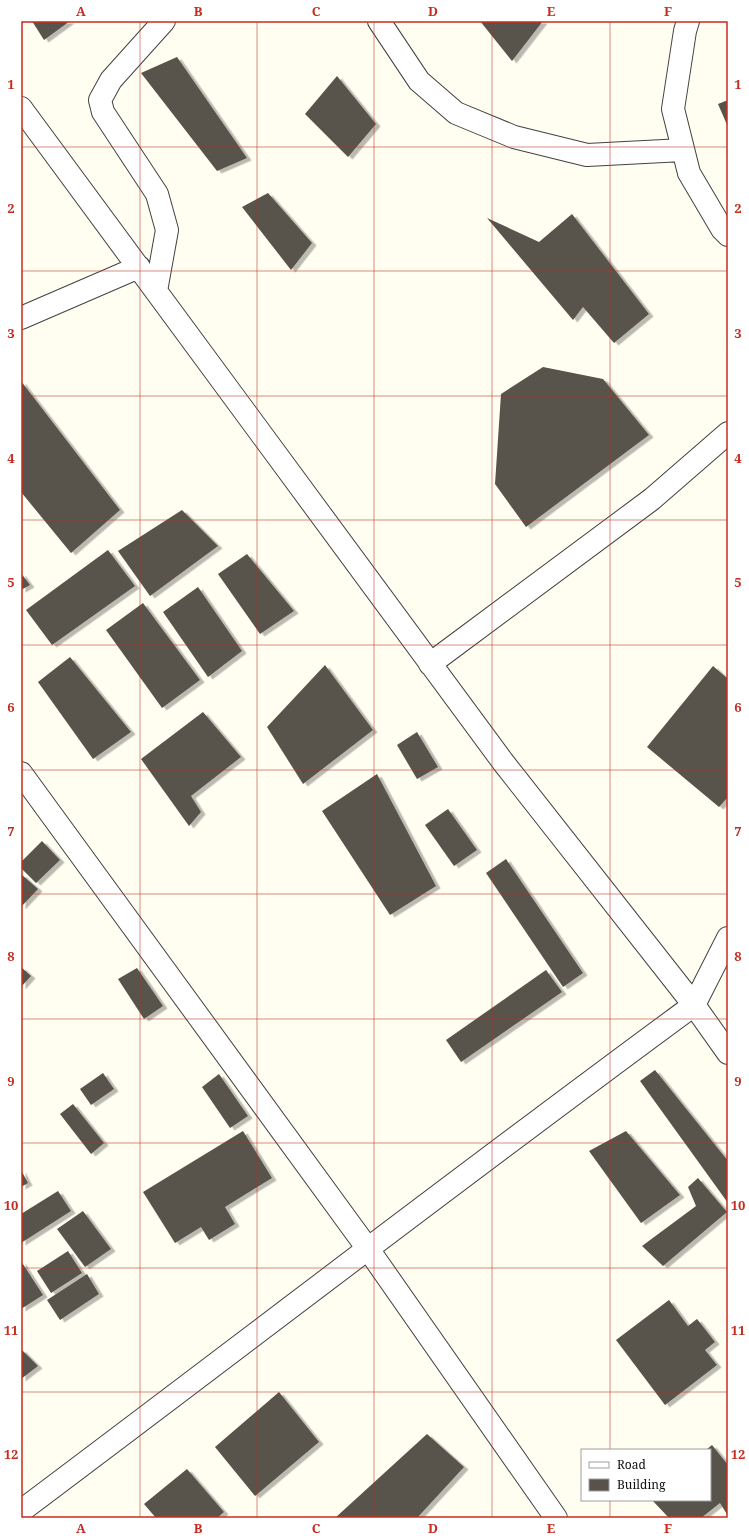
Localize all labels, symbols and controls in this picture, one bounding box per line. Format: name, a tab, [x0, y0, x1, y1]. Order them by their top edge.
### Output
text: A	[76, 2, 86, 20]
text: B	[194, 2, 203, 20]
text: C	[312, 2, 321, 20]
text: D	[428, 2, 438, 20]
text: E	[547, 2, 556, 20]
text: F	[664, 2, 672, 20]
text: 1	[7, 75, 15, 93]
text: 1	[734, 75, 742, 93]
text: 2	[7, 199, 15, 217]
text: 2	[734, 199, 742, 217]
text: 3	[7, 324, 15, 342]
text: 3	[734, 324, 742, 342]
text: 4	[7, 449, 15, 467]
text: 4	[734, 449, 742, 467]
text: 5	[7, 573, 15, 591]
text: 5	[734, 573, 742, 591]
text: 6	[7, 698, 15, 716]
text: 6	[734, 698, 742, 716]
text: 7	[7, 822, 15, 840]
text: 7	[734, 822, 742, 840]
text: 8	[7, 947, 15, 965]
text: 8	[734, 947, 742, 965]
text: 9	[7, 1072, 15, 1090]
text: 9	[734, 1072, 742, 1090]
text: 10	[4, 1196, 18, 1214]
text: 10	[731, 1196, 745, 1214]
text: 11	[4, 1321, 18, 1339]
text: 11	[731, 1321, 745, 1339]
text: 12	[4, 1445, 18, 1463]
text: 12	[731, 1445, 745, 1463]
legend	[581, 1449, 711, 1501]
text: Road	[617, 1456, 647, 1473]
text: Building	[617, 1476, 666, 1493]
text: A	[76, 1519, 86, 1537]
text: B	[194, 1519, 203, 1537]
text: C	[312, 1519, 321, 1537]
text: D	[428, 1519, 438, 1537]
text: E	[547, 1519, 556, 1537]
text: F	[664, 1519, 672, 1537]

